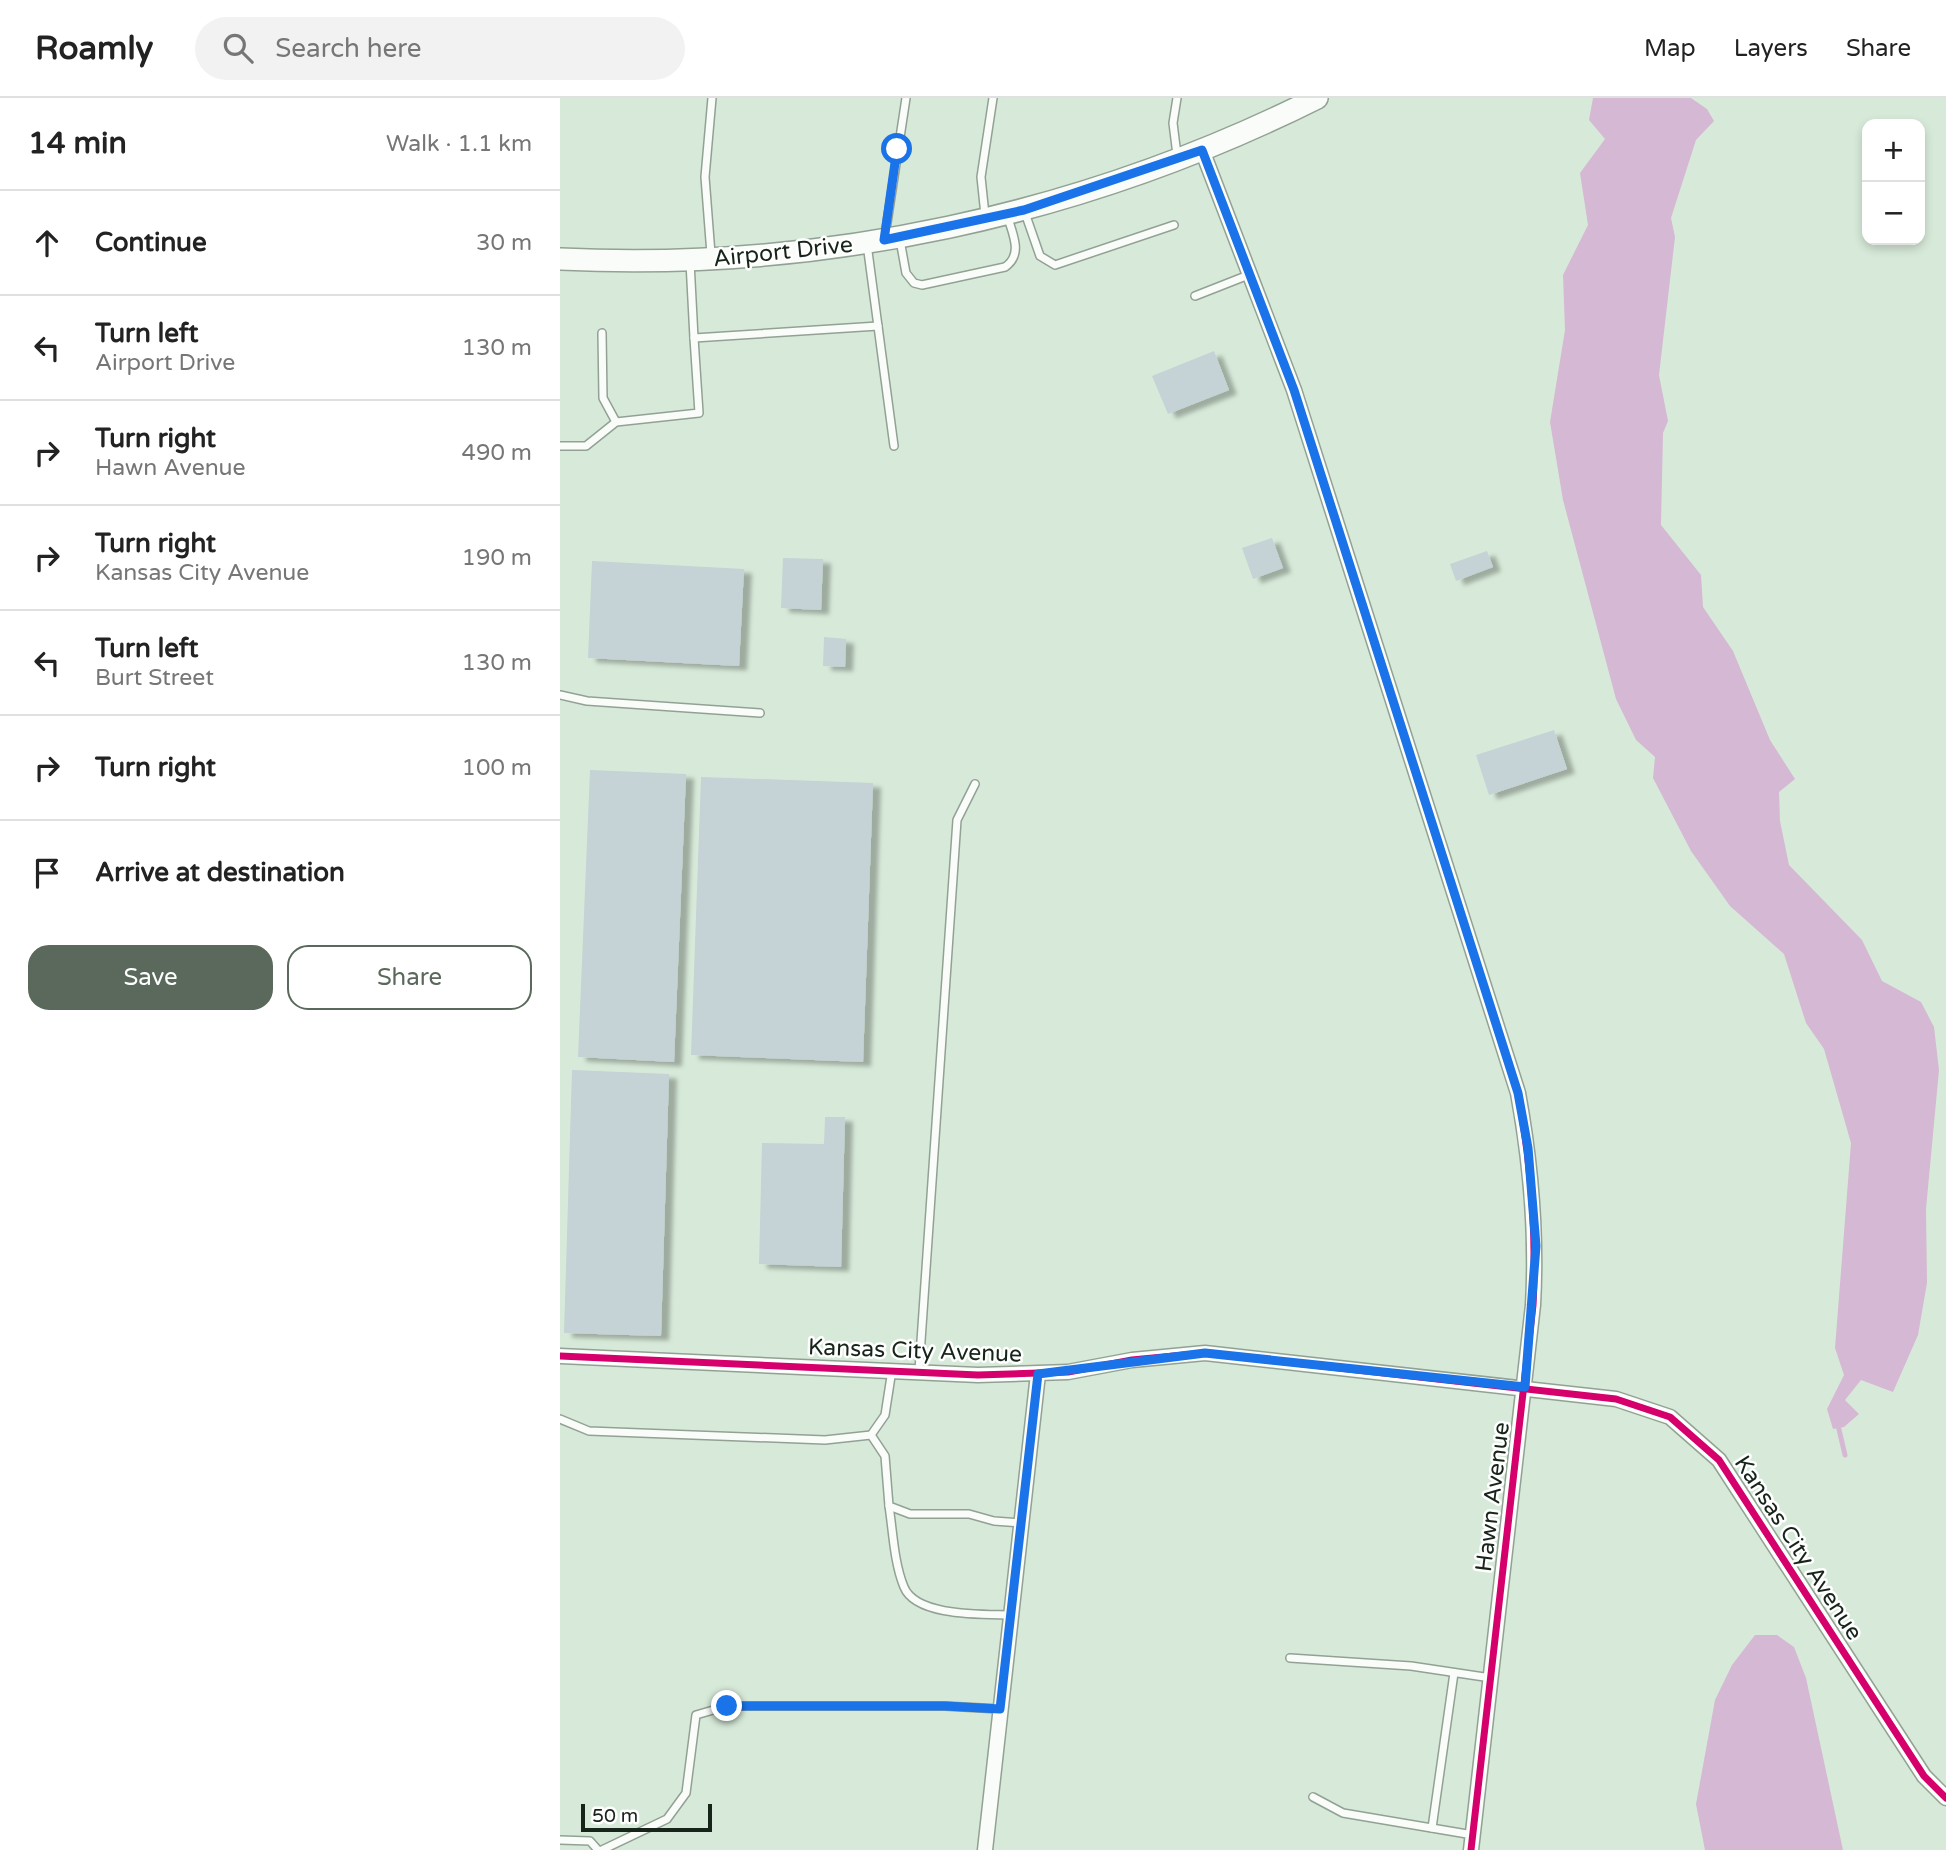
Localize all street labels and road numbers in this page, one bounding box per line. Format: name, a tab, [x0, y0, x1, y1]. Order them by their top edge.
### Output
street label: Airport Drive	[712, 231, 854, 273]
street label: Kansas City Avenue	[807, 1333, 1023, 1369]
street label: Hawn Avenue	[1470, 1421, 1516, 1573]
street label: Kansas City Avenue	[1728, 1450, 1868, 1646]

